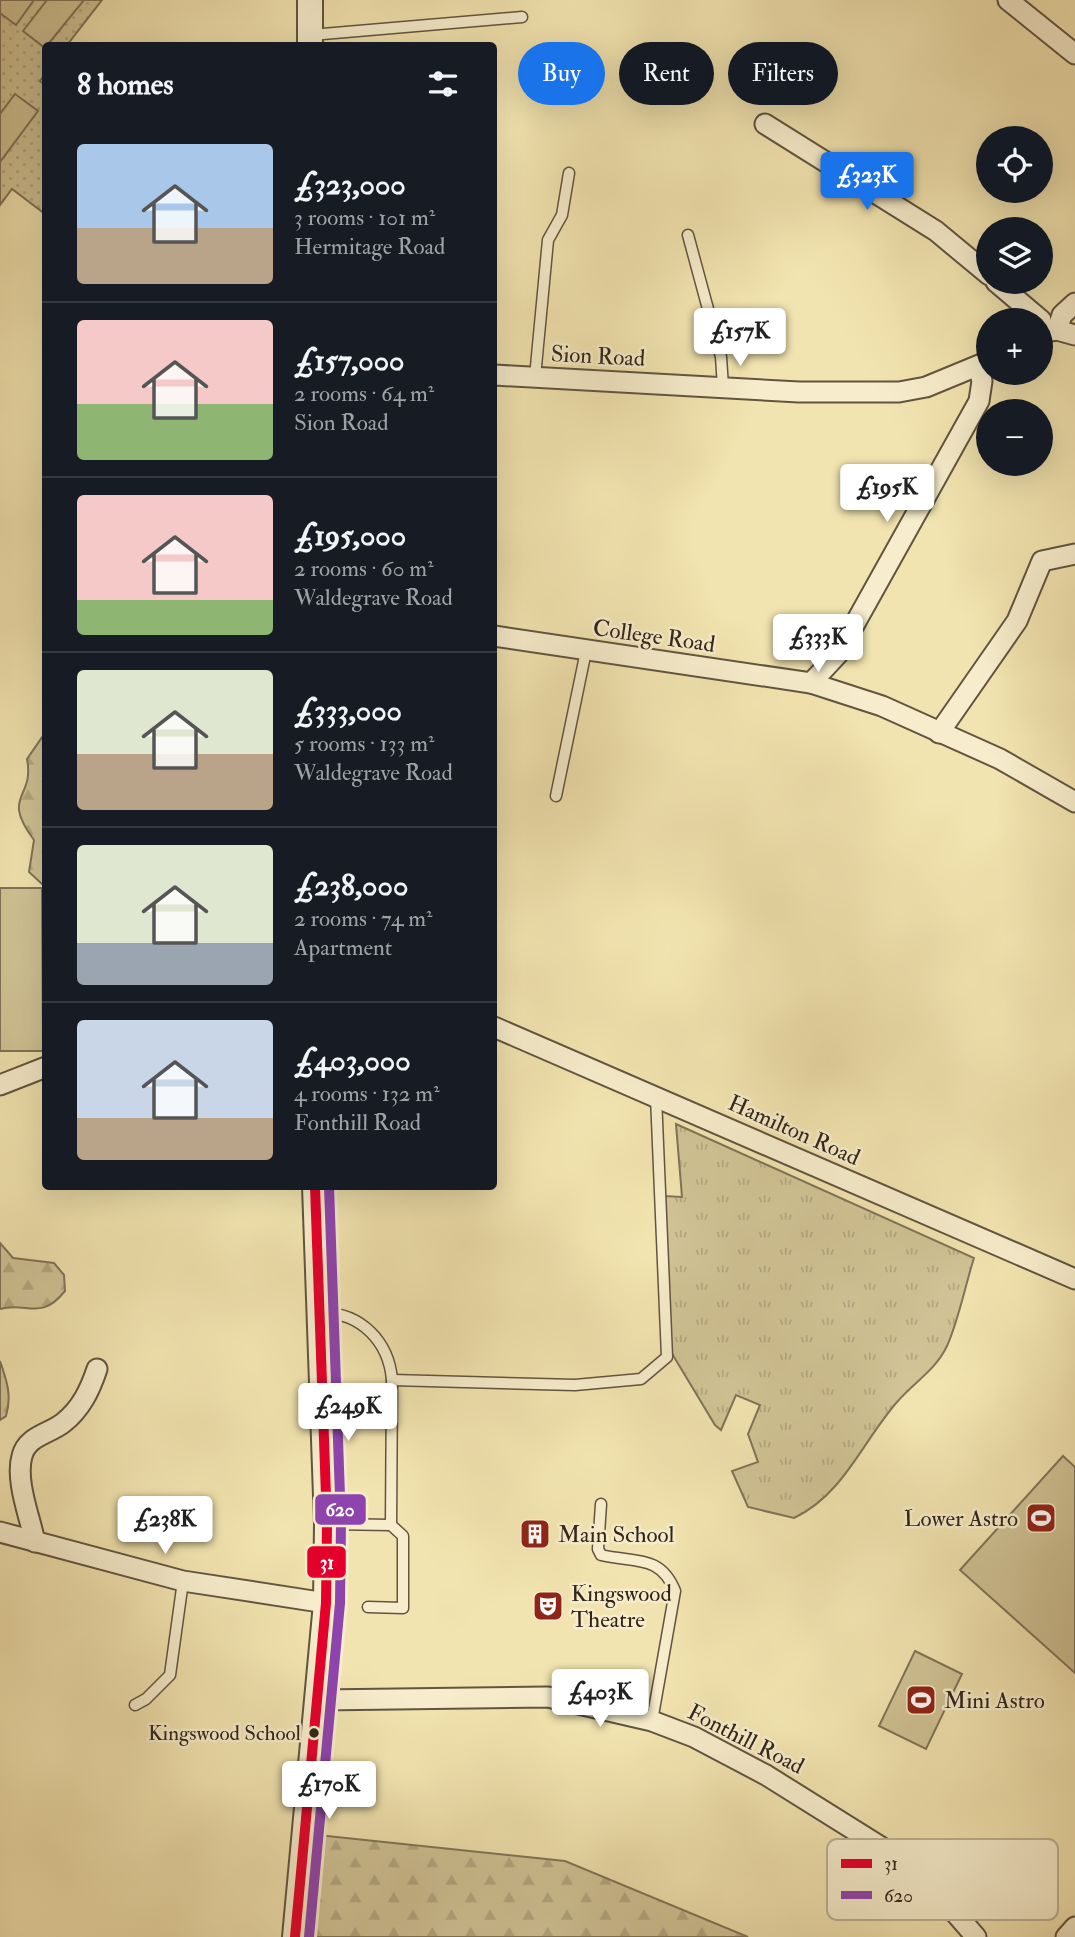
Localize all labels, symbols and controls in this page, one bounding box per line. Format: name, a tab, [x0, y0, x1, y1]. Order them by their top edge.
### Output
chip: Buy	[518, 42, 605, 105]
chip: Rent	[619, 42, 714, 105]
chip: Filters	[728, 42, 838, 105]
icon: filters	[424, 65, 462, 103]
text: 8 homes	[77, 66, 174, 103]
map controls	[976, 126, 1053, 476]
button: locate	[976, 126, 1053, 203]
pin: £323K	[818, 152, 916, 212]
text: £323K	[837, 160, 897, 189]
text: £323,000	[294, 166, 406, 203]
icon: home	[133, 172, 217, 256]
text: 3 rooms · 101 m²	[294, 203, 435, 232]
button: layers	[976, 217, 1053, 294]
text: Hermitage Road	[294, 232, 445, 261]
pin: £157K	[691, 308, 789, 368]
button: +	[976, 308, 1053, 385]
text: £157K	[710, 316, 770, 345]
street label: Sion Road	[550, 339, 646, 373]
text: £157,000	[294, 342, 404, 379]
icon: home	[133, 348, 217, 432]
text: 2 rooms · 64 m²	[294, 379, 434, 408]
button: −	[976, 399, 1053, 476]
text: Sion Road	[294, 408, 389, 437]
pin: £195K	[838, 464, 936, 524]
text: £195K	[856, 472, 918, 501]
text: £195,000	[294, 517, 406, 554]
icon: home	[133, 523, 217, 607]
text: 2 rooms · 60 m²	[294, 554, 434, 583]
text: Waldegrave Road	[294, 583, 453, 612]
street label: College Road	[591, 613, 717, 659]
pin: £333K	[769, 614, 867, 674]
text: £333K	[789, 622, 847, 651]
text: £333,000	[294, 692, 402, 729]
icon: home	[133, 698, 217, 782]
text: 5 rooms · 133 m²	[294, 729, 435, 758]
text: Waldegrave Road	[294, 758, 453, 787]
text: £238,000	[294, 867, 408, 904]
icon: home	[133, 873, 217, 957]
text: 2 rooms · 74 m²	[294, 904, 433, 933]
text: Apartment	[294, 933, 392, 962]
text: £403,000	[294, 1042, 411, 1079]
icon: home	[133, 1048, 217, 1132]
text: 4 rooms · 132 m²	[294, 1079, 440, 1108]
street label: Hamilton Road	[724, 1088, 864, 1172]
text: Fonthill Road	[294, 1108, 421, 1137]
pin: £249K	[299, 1384, 397, 1443]
text: £249K	[314, 1391, 382, 1420]
line badge: 620	[314, 1493, 367, 1526]
pin: £238K	[116, 1496, 214, 1556]
text: 620	[326, 1498, 355, 1522]
sports icon: Lower Astro	[1024, 1501, 1058, 1535]
text: £238K	[134, 1504, 196, 1533]
place label: Lower Astro	[904, 1504, 1018, 1533]
building icon: Main School	[518, 1517, 552, 1551]
place label: Main School	[558, 1520, 675, 1549]
line badge: 31	[306, 1545, 347, 1579]
text: 31	[320, 1551, 334, 1575]
place label: Kingswood Theatre	[571, 1579, 672, 1634]
theatre icon: Kingswood Theatre	[531, 1589, 565, 1623]
pin: £403K	[551, 1670, 649, 1729]
text: £403K	[568, 1677, 632, 1706]
sports icon: Mini Astro	[904, 1683, 938, 1717]
place label: Mini Astro	[944, 1686, 1045, 1715]
street label: Fonthill Road	[683, 1697, 809, 1781]
place label: Kingswood School	[148, 1720, 302, 1747]
marker: Kingswood School	[307, 1726, 321, 1740]
pin: £170K	[280, 1762, 378, 1821]
text: £170K	[298, 1769, 360, 1798]
legend	[827, 1839, 1058, 1920]
text: 31	[884, 1852, 898, 1876]
text: 620	[884, 1884, 913, 1908]

